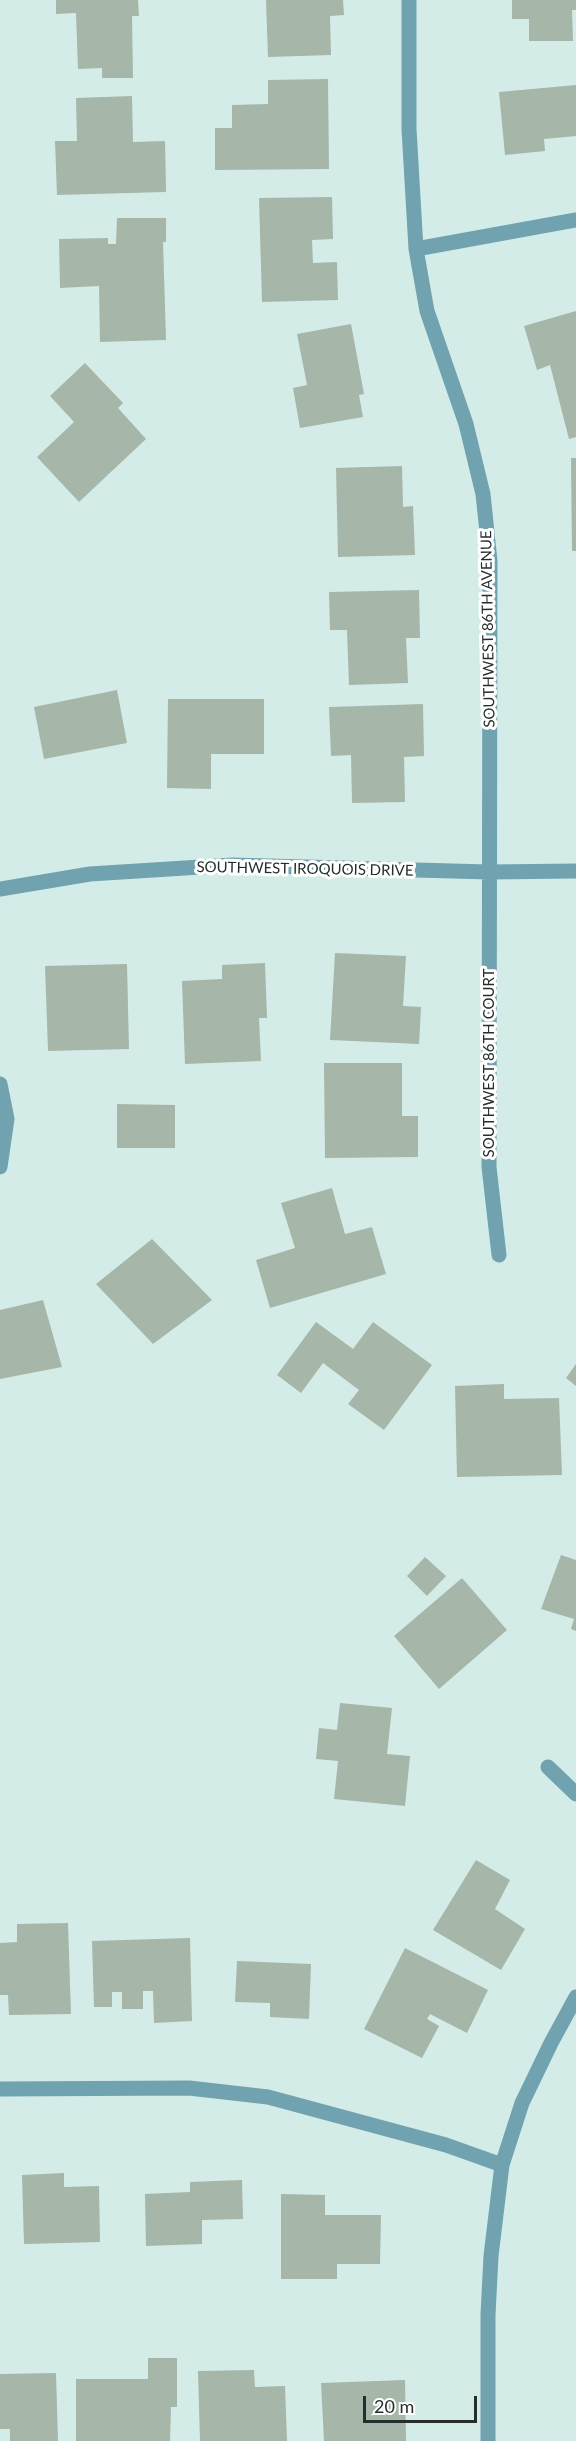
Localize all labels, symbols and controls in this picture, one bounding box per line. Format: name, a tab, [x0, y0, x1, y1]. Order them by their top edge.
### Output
street label: SOUTHWEST 86TH AVENUE	[477, 530, 499, 728]
street label: SOUTHWEST IROQUOIS DRIVE	[196, 858, 414, 880]
street label: SOUTHWEST 86TH COURT	[480, 969, 498, 1157]
scale bar	[366, 2384, 480, 2422]
text: 20 m	[374, 2395, 414, 2417]

